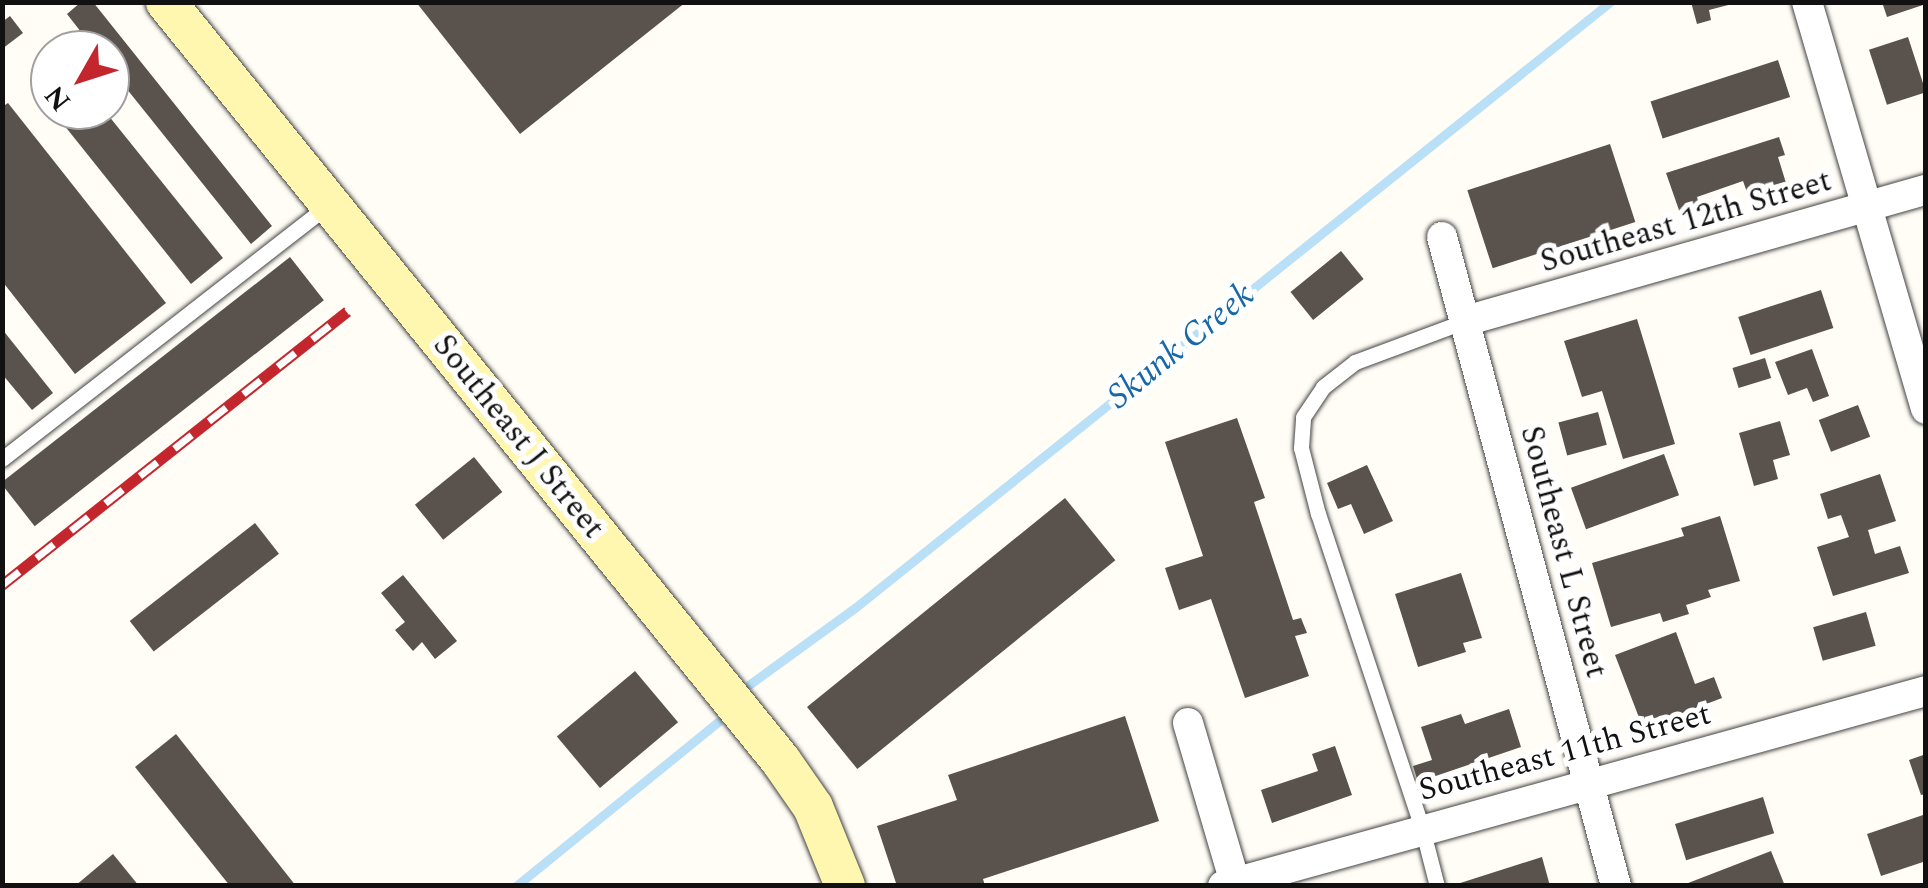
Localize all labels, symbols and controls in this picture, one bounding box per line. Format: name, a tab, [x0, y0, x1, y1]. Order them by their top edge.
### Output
north arrow	[30, 30, 130, 130]
text: N	[34, 76, 82, 120]
street label: Southeast 12th Street	[1536, 162, 1836, 282]
water label: Skunk Creek	[1099, 274, 1263, 418]
street label: Southeast J Street	[424, 327, 612, 547]
street label: Southeast L Street	[1511, 422, 1615, 682]
street label: Southeast 11th Street	[1415, 696, 1715, 810]

